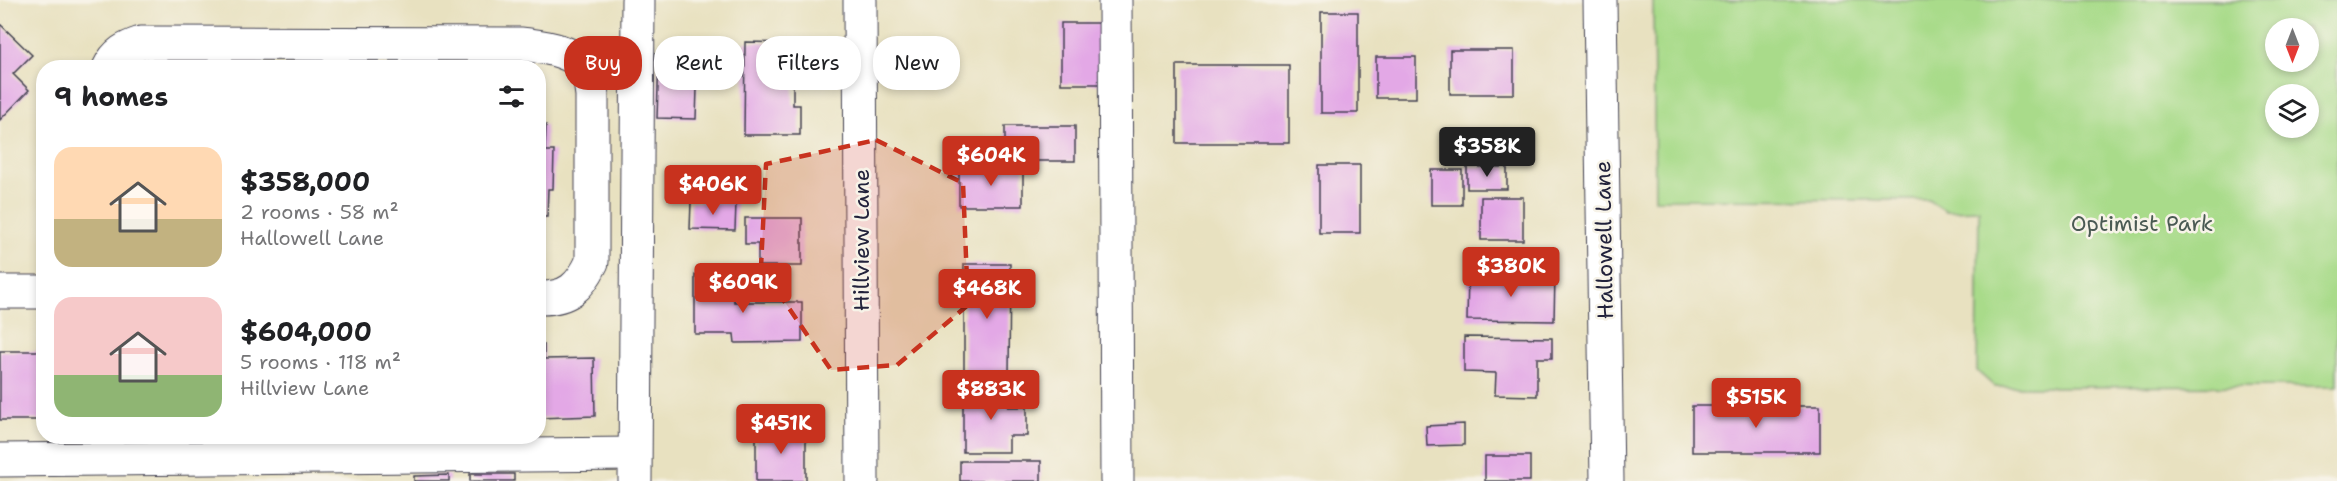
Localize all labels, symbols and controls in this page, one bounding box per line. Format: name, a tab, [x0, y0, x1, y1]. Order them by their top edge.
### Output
north arrow	[2265, 18, 2319, 72]
map controls	[2265, 18, 2319, 138]
chip: Buy	[564, 36, 642, 90]
chip: Rent	[654, 36, 744, 90]
chip: Filters	[756, 36, 861, 90]
chip: New	[873, 36, 960, 90]
text: 9 homes	[54, 79, 168, 114]
icon: filters	[495, 80, 528, 113]
button: layers	[2265, 84, 2319, 138]
pin: $358K	[1445, 127, 1529, 178]
text: $358K	[1453, 133, 1521, 159]
pin: $604K	[949, 136, 1033, 187]
text: $604K	[956, 142, 1026, 168]
street label: Hallowell Lane	[1588, 160, 1620, 320]
text: $358,000	[240, 164, 370, 199]
pin: $406K	[671, 165, 755, 216]
street label: Hillview Lane	[847, 169, 876, 311]
icon: home	[102, 171, 174, 243]
text: $406K	[678, 171, 748, 197]
text: 2 rooms · 58 m²	[240, 199, 399, 225]
park label: Optimist Park	[2071, 209, 2213, 238]
text: Hallowell Lane	[240, 225, 384, 251]
pin: $380K	[1469, 247, 1553, 298]
text: $380K	[1476, 253, 1546, 279]
pin: $609K	[701, 263, 785, 314]
text: $609K	[708, 269, 778, 295]
pin: $468K	[945, 269, 1029, 320]
text: $468K	[953, 275, 1021, 301]
text: $604,000	[240, 314, 372, 349]
icon: home	[102, 321, 174, 393]
text: 5 rooms · 118 m²	[240, 349, 401, 375]
pin: $883K	[949, 370, 1033, 421]
text: Hillview Lane	[240, 375, 369, 401]
text: $883K	[956, 376, 1026, 402]
pin: $515K	[1714, 378, 1798, 429]
text: $515K	[1726, 384, 1786, 410]
pin: $451K	[739, 404, 823, 455]
text: $451K	[750, 410, 812, 436]

